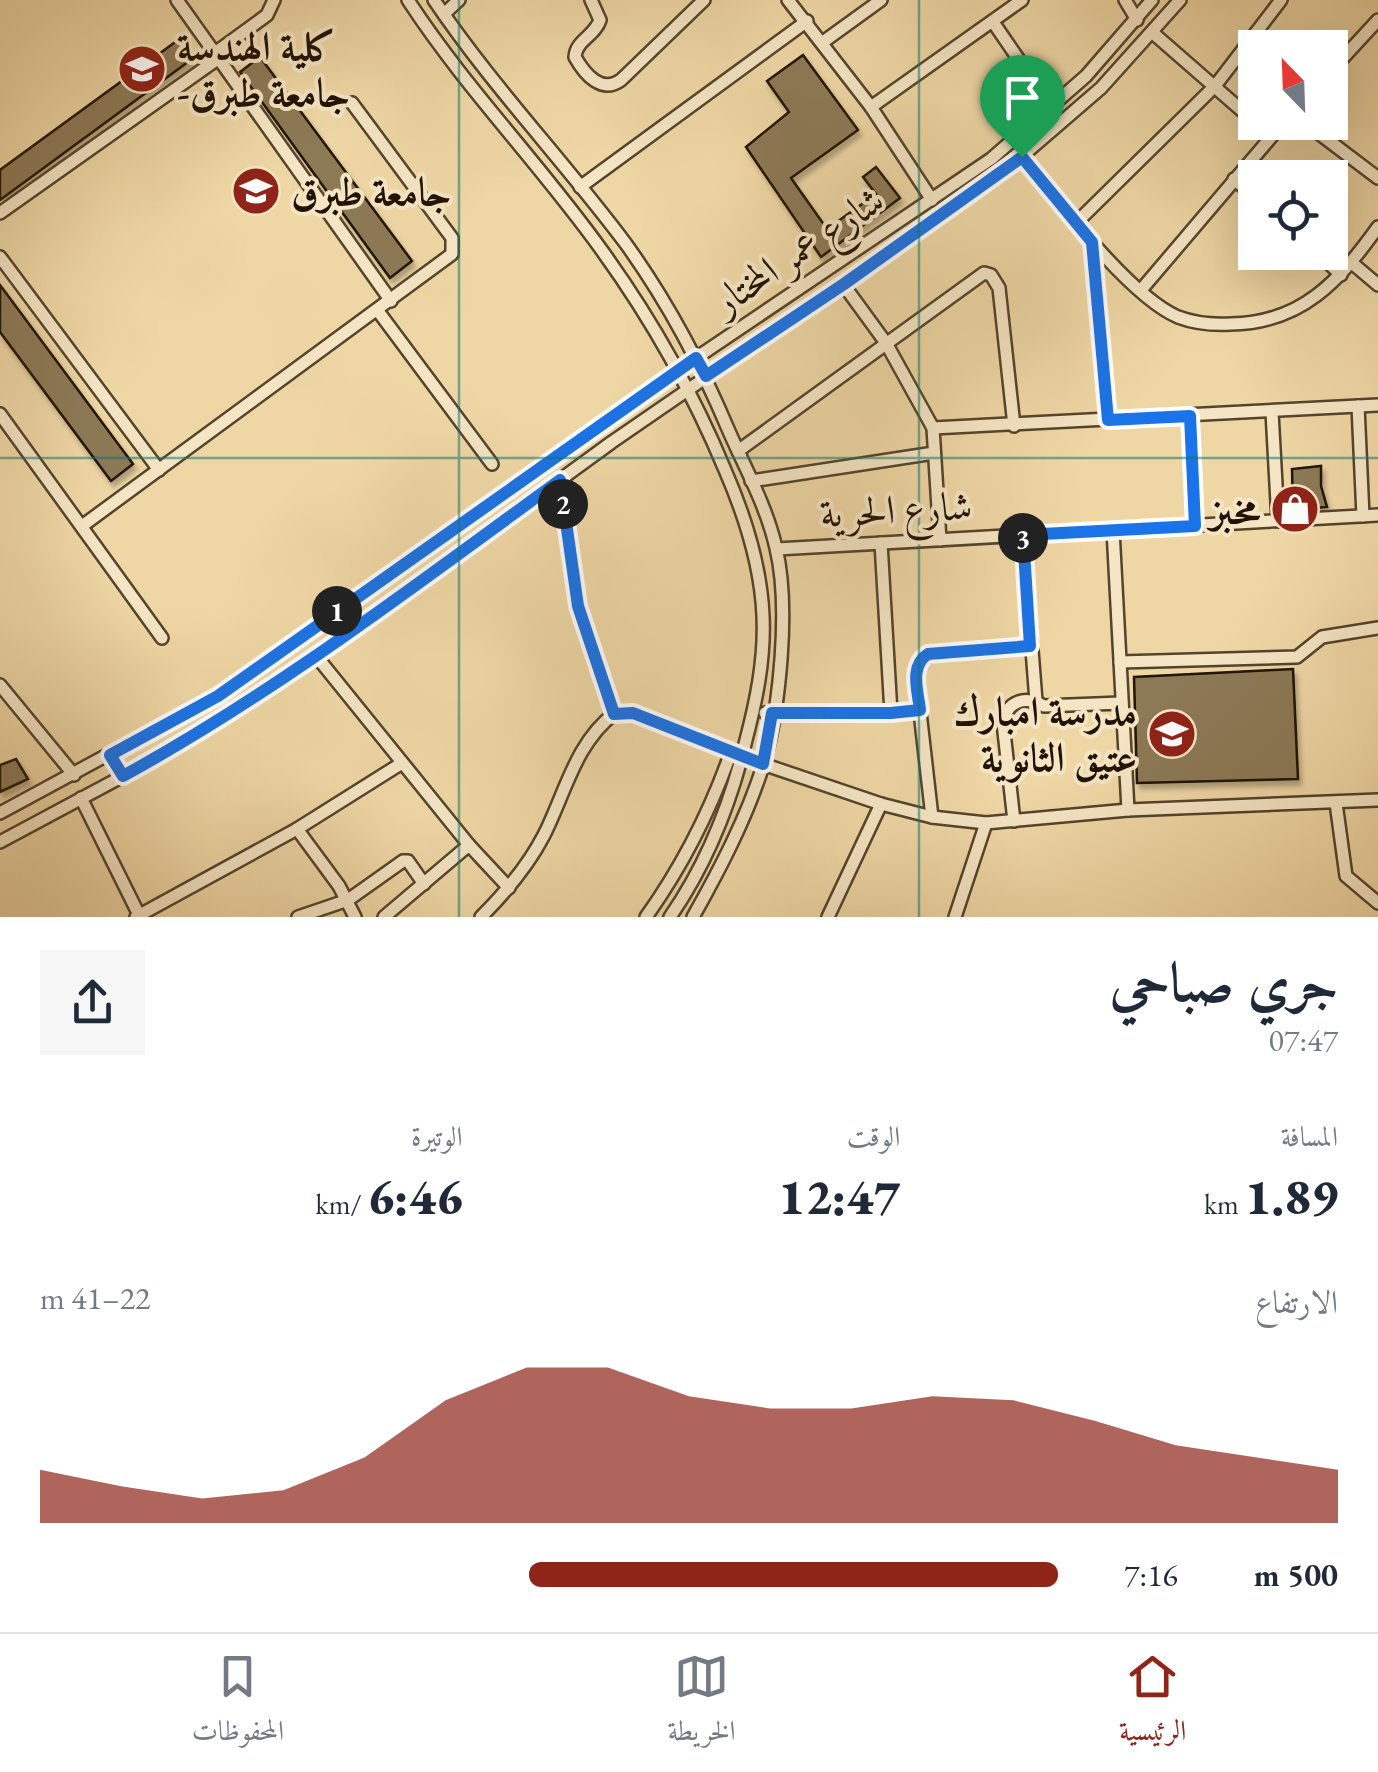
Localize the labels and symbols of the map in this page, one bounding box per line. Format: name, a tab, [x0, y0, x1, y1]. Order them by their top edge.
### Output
place label: كلية الهندسة -جامعة طبرق	[177, 20, 350, 118]
north arrow	[1238, 30, 1348, 140]
school or university icon: كلية الهندسة -جامعة طبرق	[116, 43, 168, 95]
pin	[980, 55, 1065, 158]
school or university icon: جامعة طبرق	[230, 165, 282, 217]
place label: جامعة طبرق	[291, 165, 451, 217]
street label: شارع عمر المختار	[699, 174, 898, 335]
pin: 2	[538, 479, 588, 529]
street label: شارع الحرية	[818, 479, 974, 547]
place label: مخبز	[1206, 483, 1261, 535]
shop icon: مخبز	[1269, 483, 1321, 535]
pin: 3	[998, 513, 1048, 563]
pin: 1	[312, 586, 362, 636]
place label: مدرسة امبارك عتيق الثانوية	[954, 685, 1137, 783]
school or university icon: مدرسة امبارك عتيق الثانوية	[1146, 708, 1198, 760]

